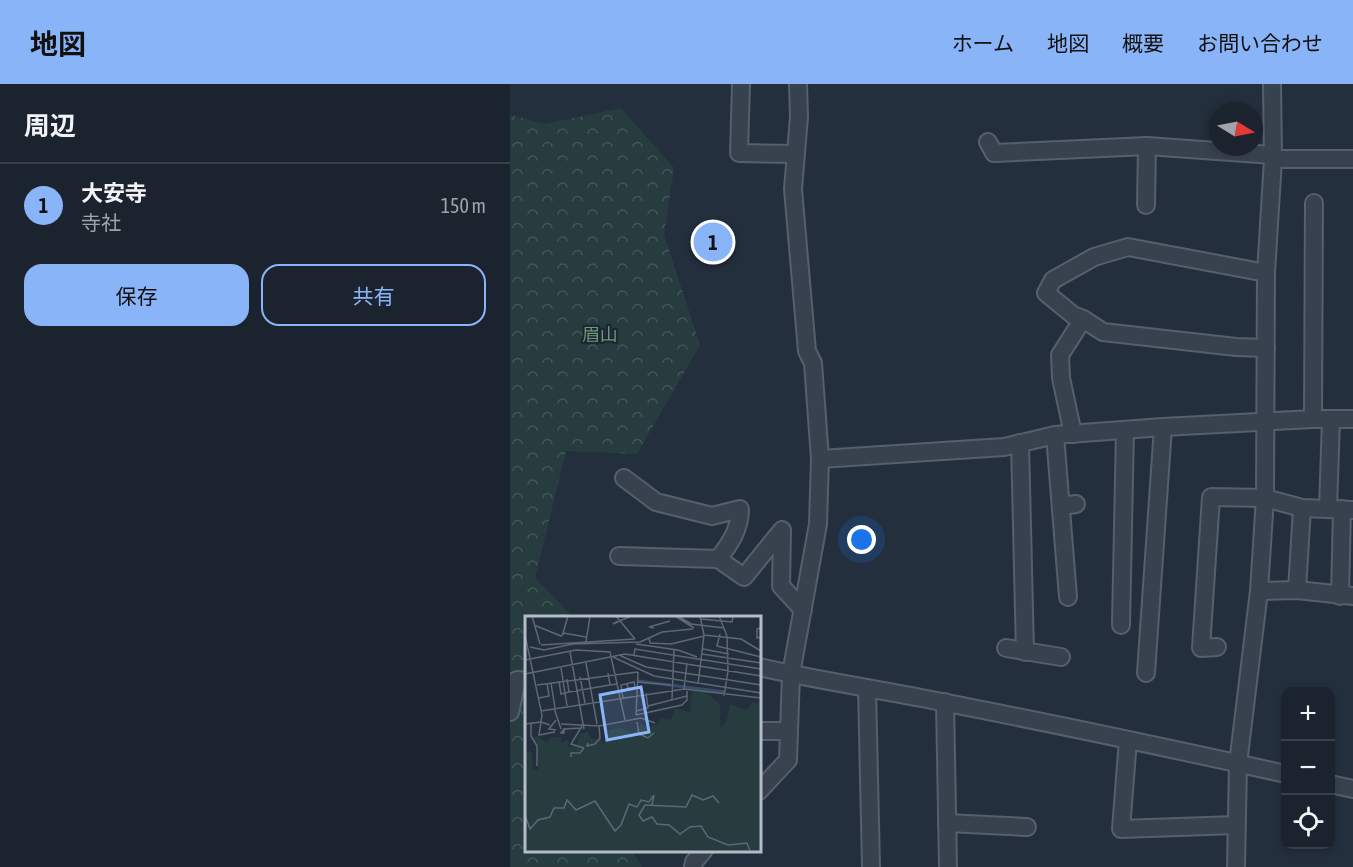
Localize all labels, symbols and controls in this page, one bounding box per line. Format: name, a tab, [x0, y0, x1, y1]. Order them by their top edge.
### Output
text: 地図	[30, 28, 86, 60]
text: ホーム	[952, 31, 1014, 55]
text: 地図	[1047, 31, 1089, 55]
text: 概要	[1122, 31, 1164, 55]
text: お問い合わせ	[1197, 31, 1323, 55]
north arrow	[1209, 102, 1263, 156]
text: 周辺	[24, 111, 76, 141]
text: 大安寺	[81, 180, 147, 206]
text: 1	[39, 194, 48, 217]
text: 150 m	[441, 194, 486, 217]
text: 寺社	[81, 211, 121, 234]
pin: 1	[694, 220, 732, 264]
button: 保存	[24, 264, 249, 326]
button: 共有	[261, 264, 486, 326]
park label: 眉山	[582, 324, 618, 345]
your location	[847, 525, 876, 554]
inset map	[525, 616, 760, 852]
map controls	[1281, 687, 1335, 849]
button: +	[1281, 687, 1335, 741]
button: −	[1281, 741, 1335, 795]
button: locate	[1281, 795, 1335, 849]

